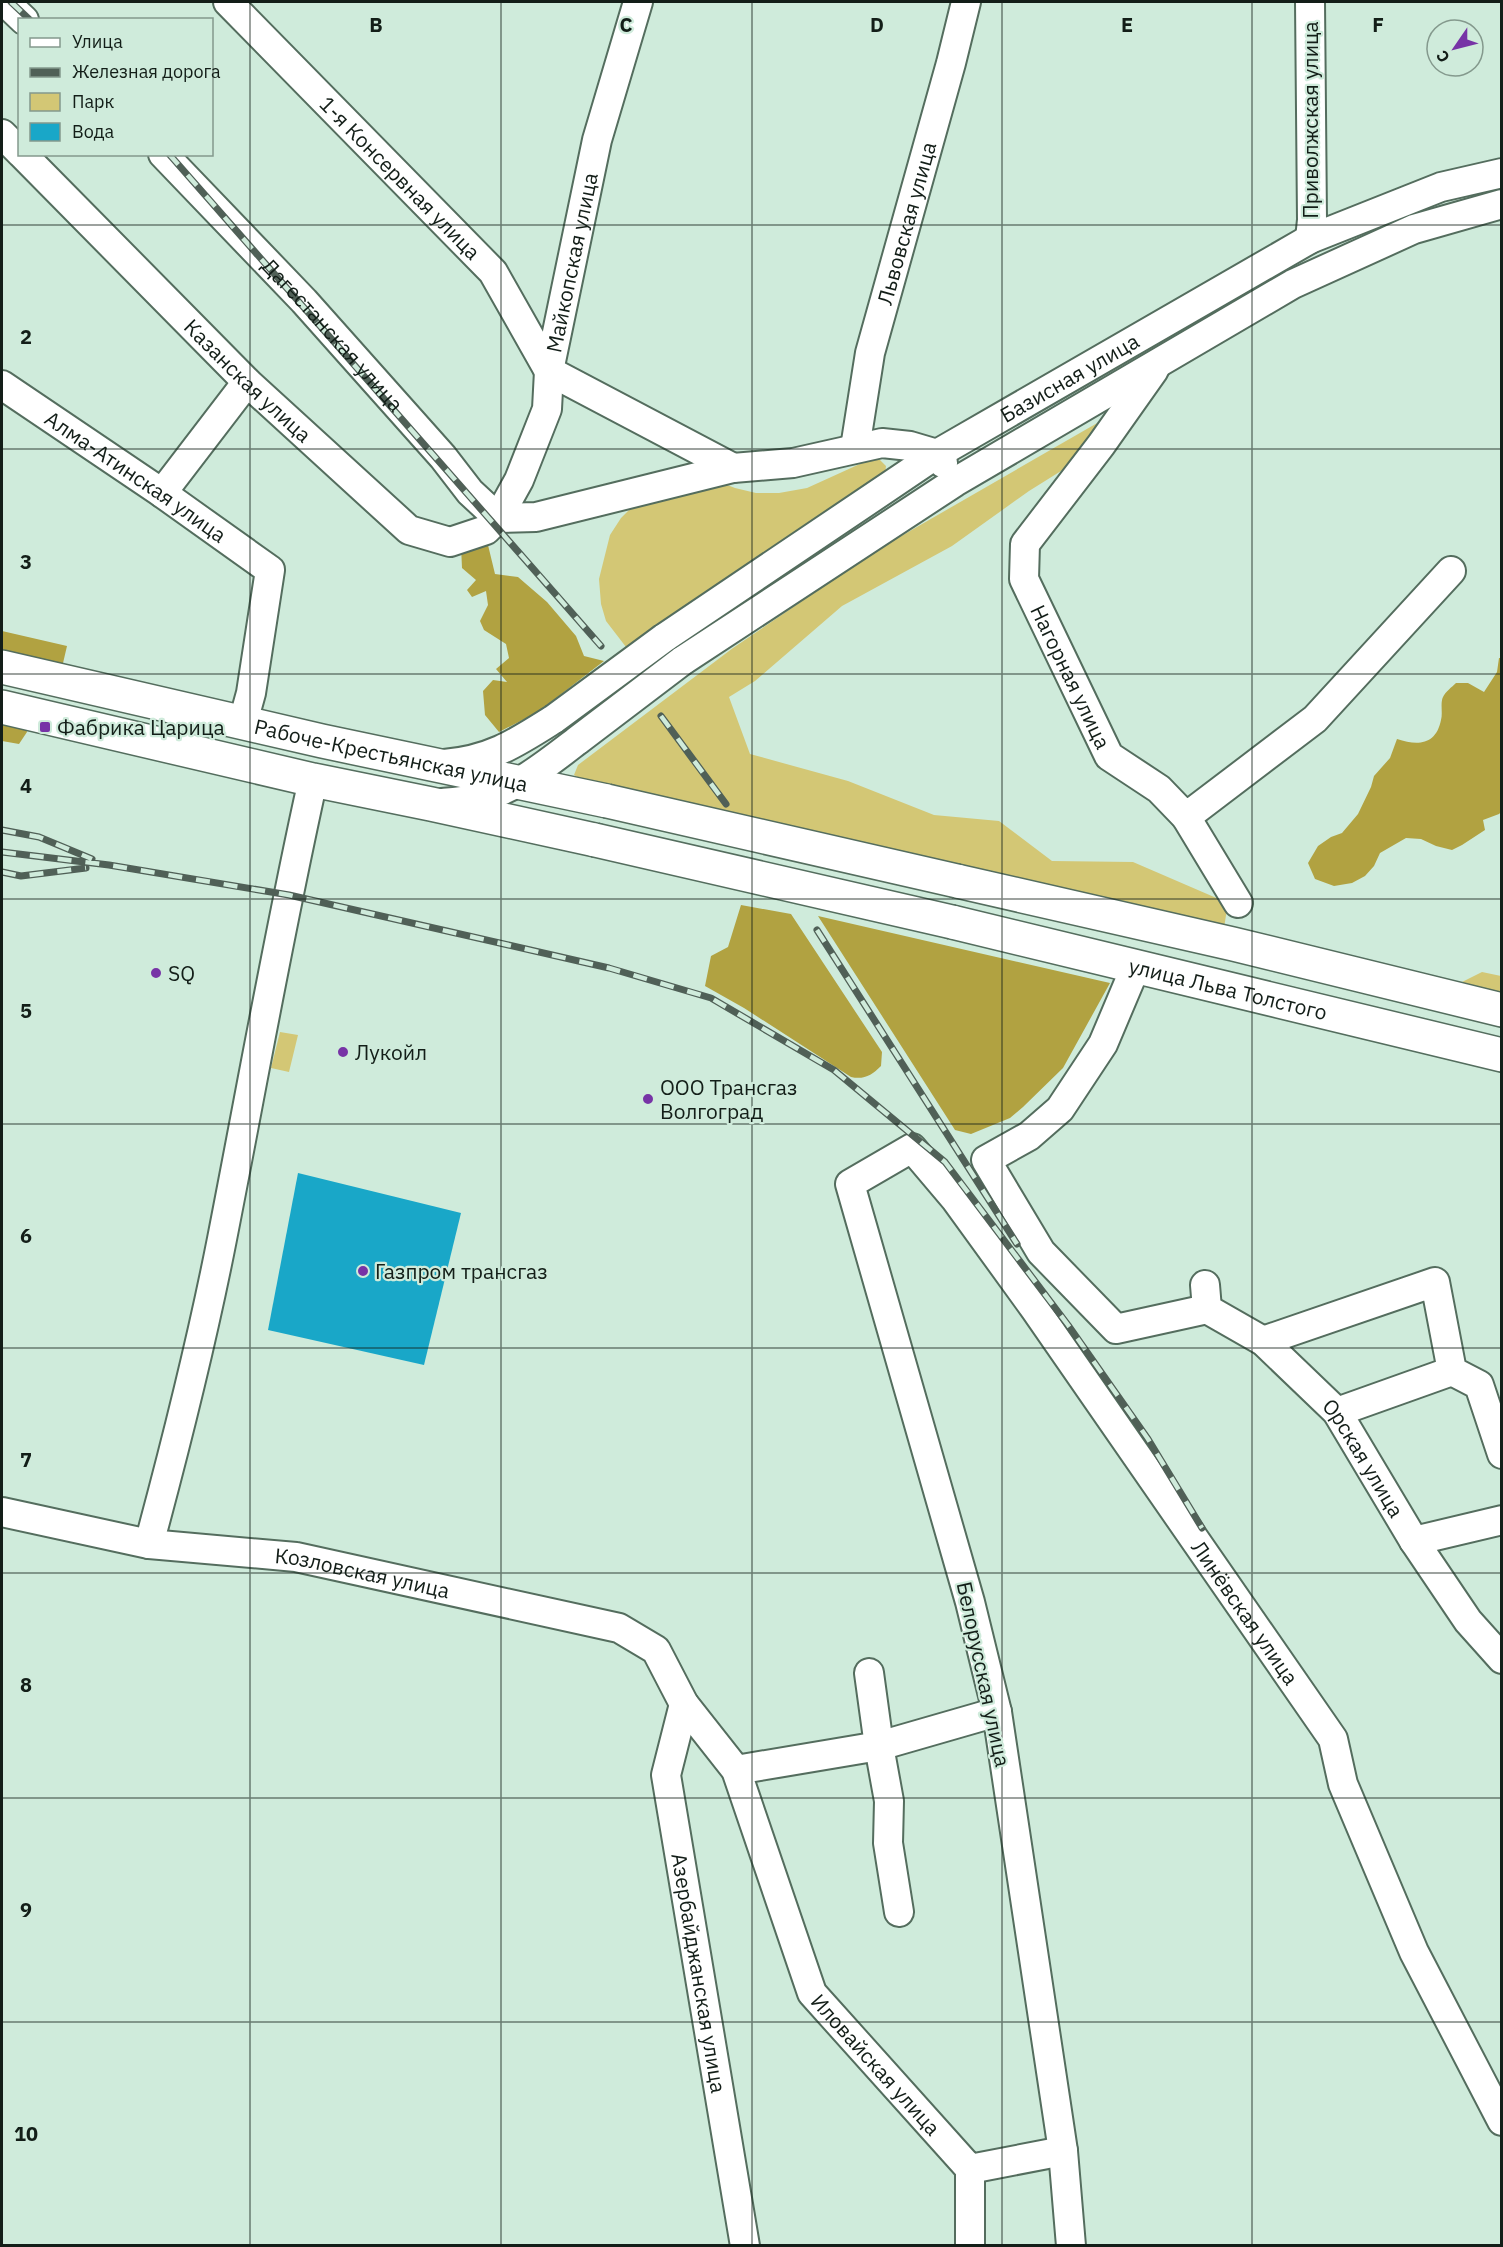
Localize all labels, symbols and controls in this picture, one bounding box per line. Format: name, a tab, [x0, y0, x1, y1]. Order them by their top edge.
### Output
text: B	[369, 11, 383, 38]
text: C	[619, 11, 633, 38]
text: D	[870, 11, 884, 38]
text: E	[1121, 11, 1133, 38]
text: F	[1372, 11, 1384, 38]
legend	[18, 18, 213, 156]
north arrow	[1425, 18, 1485, 78]
street label: Приволжская улица	[1296, 21, 1324, 219]
text: Улица	[72, 30, 123, 53]
text: С	[1432, 47, 1454, 67]
text: Железная дорога	[72, 60, 221, 83]
text: Парк	[72, 90, 115, 113]
street label: 1-я Консервная улица	[314, 90, 487, 265]
text: Вода	[72, 120, 115, 143]
street label: Львовская улица	[870, 138, 942, 308]
street label: Майкопская улица	[539, 170, 604, 355]
street label: Дагестанская улица	[256, 252, 410, 417]
street label: Казанская улица	[178, 313, 318, 448]
text: 2	[20, 323, 32, 350]
street label: Базисная улица	[995, 327, 1144, 429]
street label: Алма-Атинская улица	[40, 404, 232, 549]
text: 3	[20, 548, 32, 575]
street label: Нагорная улица	[1024, 600, 1117, 753]
street label: Рабоче-Крестьянская улица	[252, 712, 531, 798]
place label: Фабрика Царица	[57, 713, 225, 741]
marker: Фабрика Царица	[38, 720, 52, 734]
text: 4	[20, 772, 32, 799]
street label: улица Льва Толстого	[1126, 951, 1330, 1026]
place label: SQ	[168, 959, 195, 987]
marker: SQ	[149, 966, 163, 980]
text: 5	[20, 997, 32, 1024]
place label: Лукойл	[355, 1038, 427, 1066]
marker: Лукойл	[336, 1045, 350, 1059]
place label: ООО Трансгаз Волгоград	[660, 1073, 798, 1125]
marker: ООО Трансгаз Волгоград	[641, 1092, 655, 1106]
text: 6	[20, 1222, 32, 1249]
place label: Газпром трансгаз	[375, 1257, 548, 1285]
marker: Газпром трансгаз	[356, 1264, 370, 1278]
street label: Орская улица	[1317, 1392, 1411, 1522]
text: 7	[20, 1446, 32, 1473]
street label: Линёвская улица	[1185, 1535, 1305, 1690]
street label: Козловская улица	[274, 1541, 453, 1604]
street label: Белорусская улица	[951, 1579, 1017, 1769]
text: 8	[20, 1671, 32, 1698]
street label: Азербайджанская улица	[665, 1851, 733, 2095]
text: 9	[20, 1896, 32, 1923]
street label: Иловайская улица	[805, 1987, 947, 2141]
text: 10	[14, 2120, 38, 2147]

